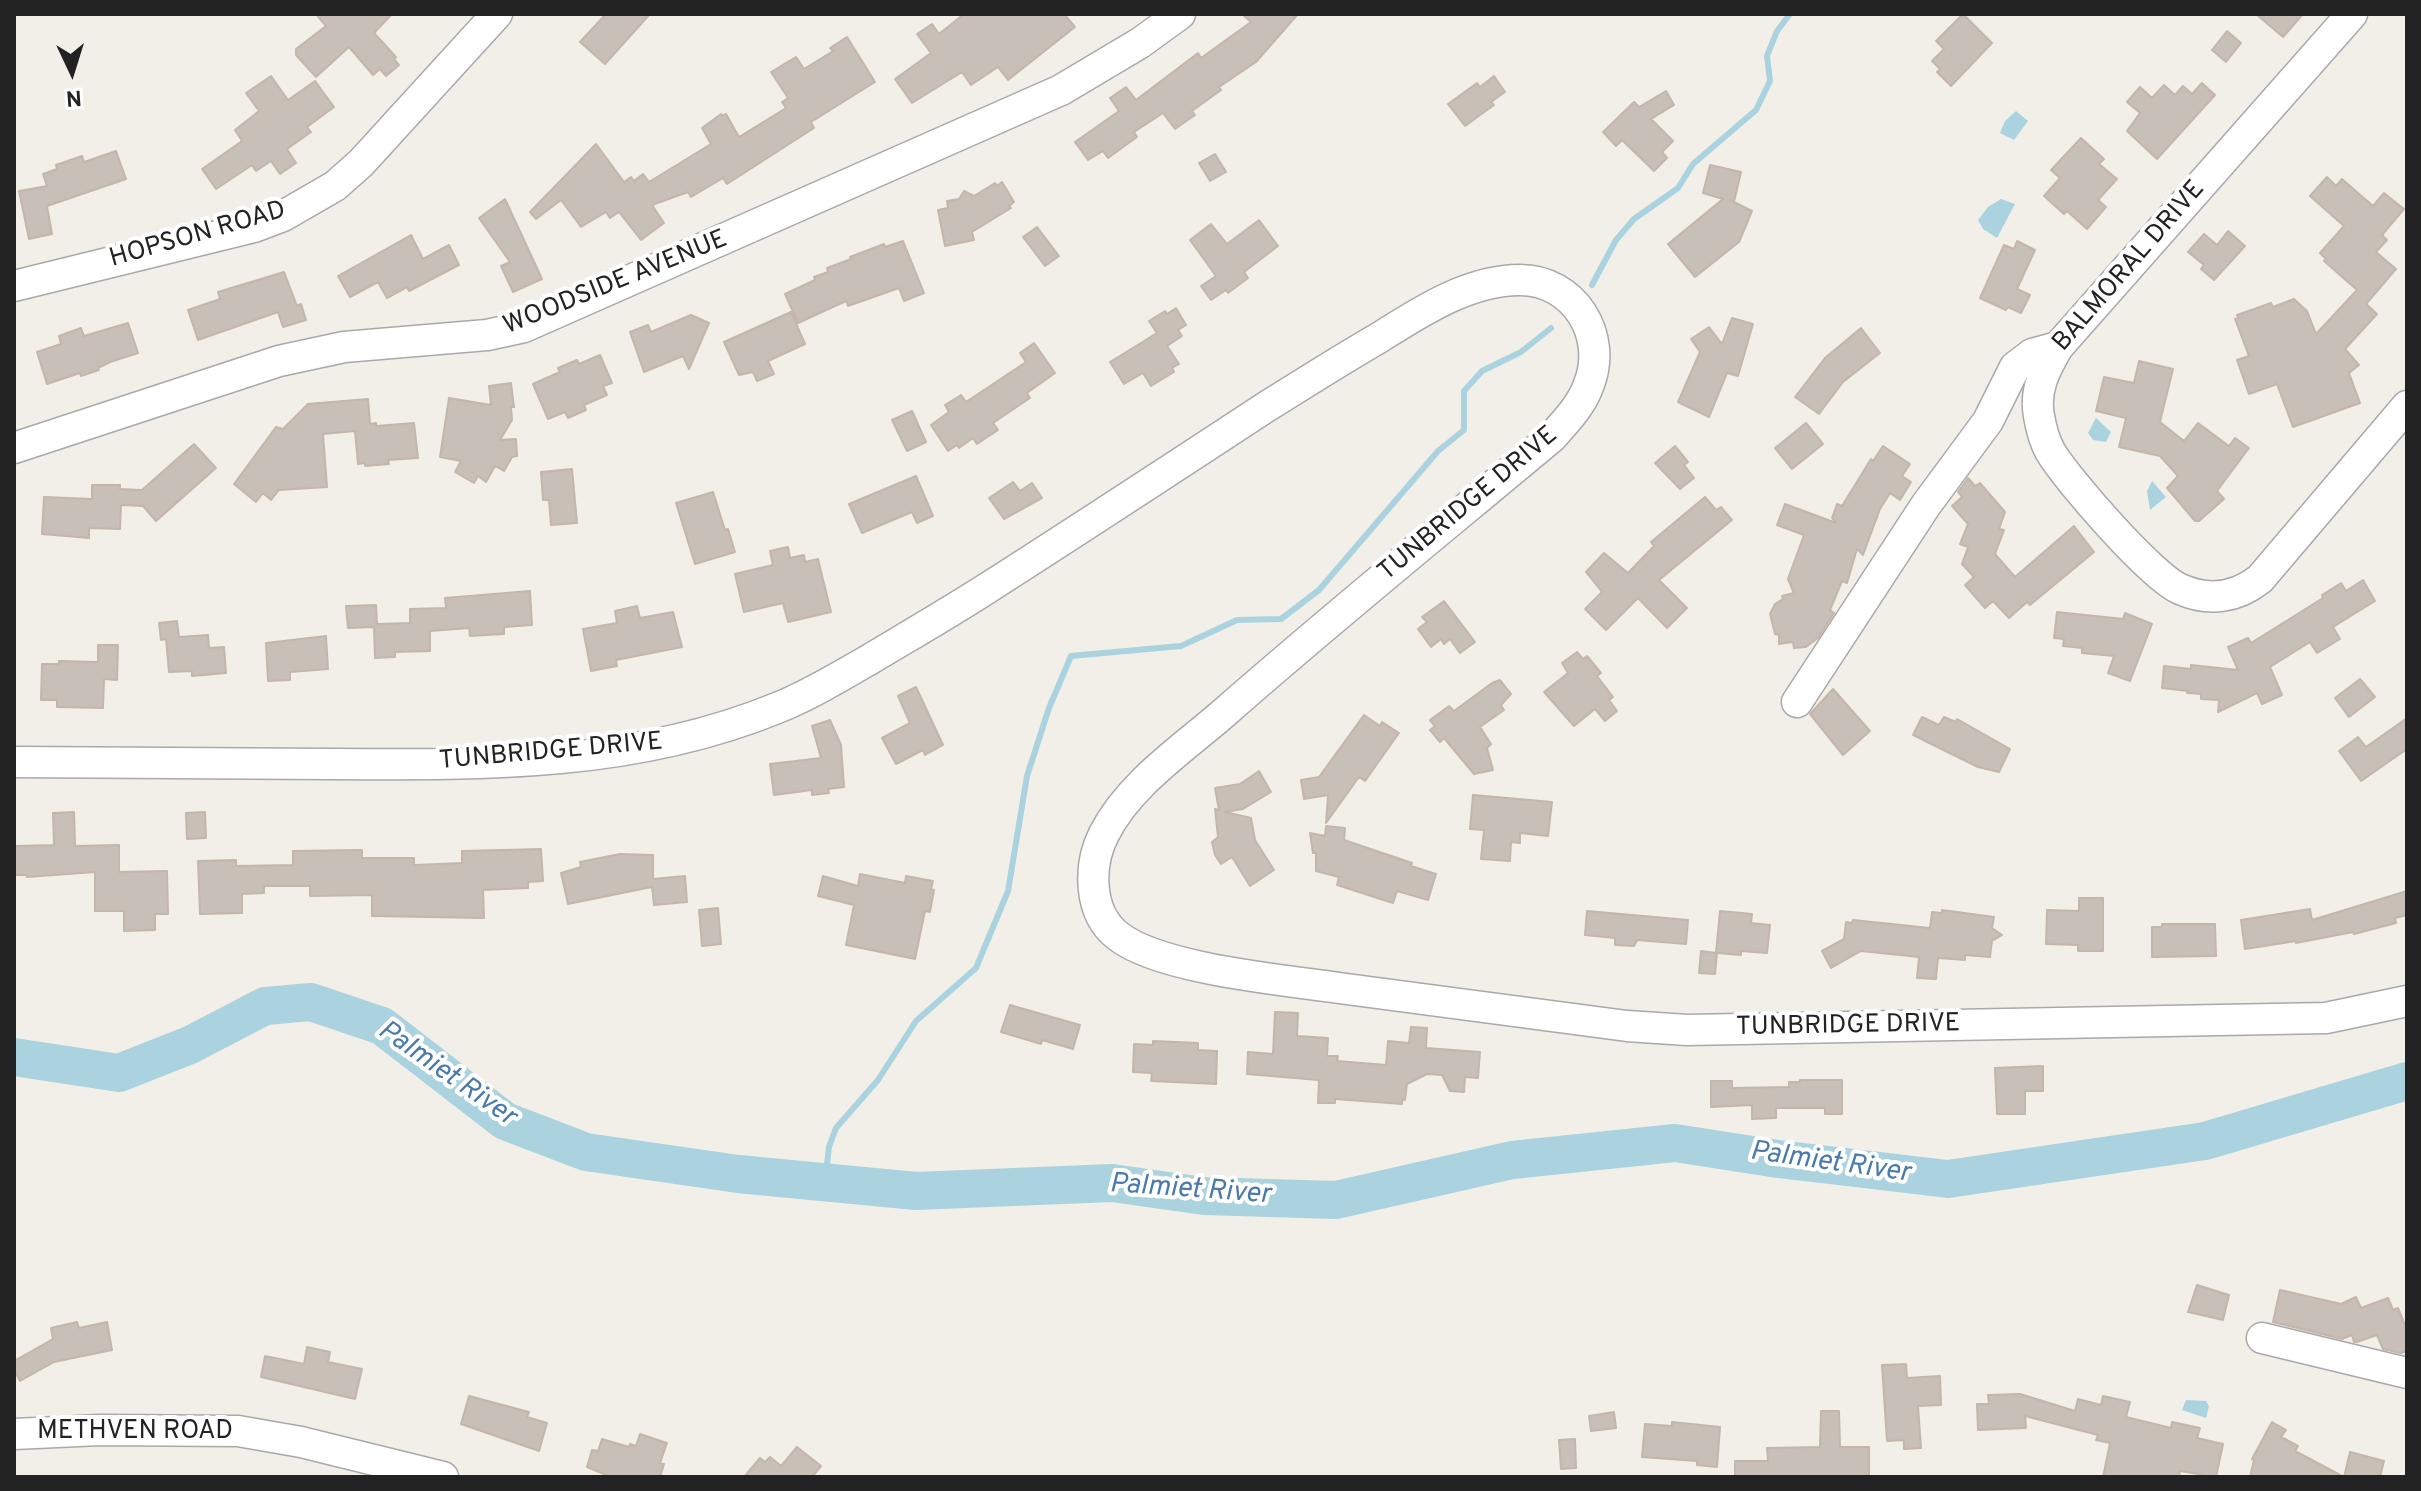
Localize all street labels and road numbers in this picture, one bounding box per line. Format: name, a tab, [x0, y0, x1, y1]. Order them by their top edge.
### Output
street label: BALMORAL DRIVE	[2047, 175, 2213, 359]
street label: HOPSON ROAD	[106, 196, 290, 276]
street label: WOODSIDE AVENUE	[500, 225, 732, 343]
street label: TUNBRIDGE DRIVE	[1373, 421, 1565, 589]
street label: TUNBRIDGE DRIVE	[438, 728, 664, 778]
street label: TUNBRIDGE DRIVE	[1736, 1009, 1960, 1045]
street label: METHVEN ROAD	[37, 1417, 233, 1449]

